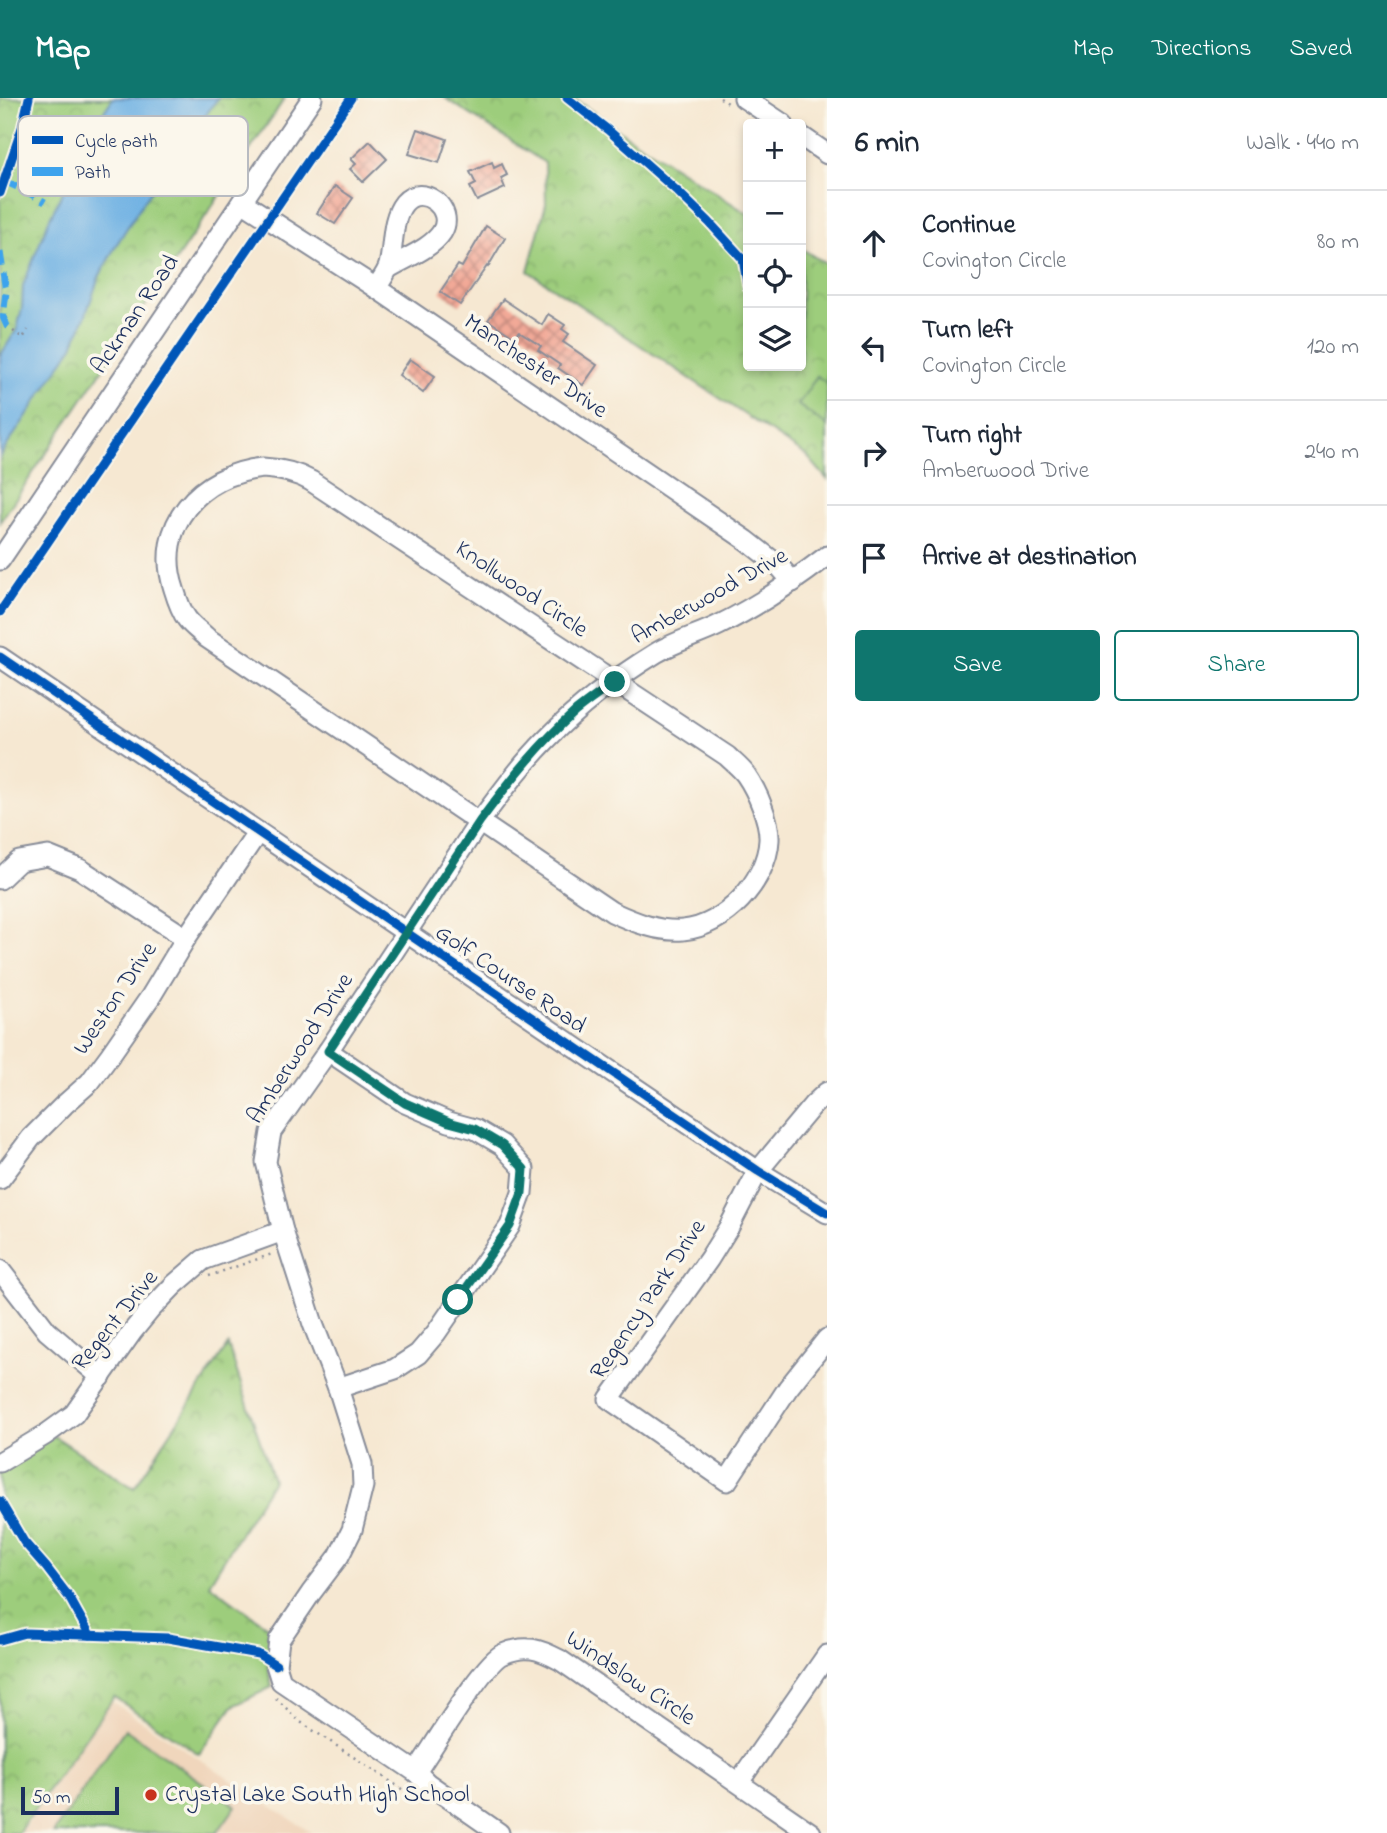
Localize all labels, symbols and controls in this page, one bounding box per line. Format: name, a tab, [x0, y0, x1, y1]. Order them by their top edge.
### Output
text: Map	[35, 25, 91, 73]
text: Map	[1073, 32, 1114, 67]
text: Directions	[1152, 32, 1251, 67]
text: Saved	[1289, 32, 1352, 67]
legend	[18, 116, 248, 196]
map controls	[743, 119, 806, 371]
button: +	[743, 119, 806, 182]
text: 6 min	[855, 122, 919, 166]
text: Walk · 440 m	[1246, 127, 1359, 160]
text: Cycle path	[75, 129, 157, 157]
text: Path	[75, 160, 111, 187]
button: −	[743, 182, 806, 245]
text: Continue	[922, 207, 1015, 245]
icon: ahead	[855, 224, 893, 262]
text: 80 m	[1317, 226, 1359, 259]
button: locate	[743, 245, 806, 308]
text: Covington Circle	[922, 245, 1066, 278]
street label: Ackman Road	[83, 248, 189, 382]
street label: Manchester Drive	[456, 306, 614, 428]
button: layers	[743, 308, 806, 371]
text: Turn left	[922, 312, 1013, 350]
icon: left	[855, 329, 893, 367]
text: 120 m	[1307, 331, 1359, 364]
text: Covington Circle	[922, 350, 1066, 383]
text: Turn right	[922, 417, 1022, 455]
icon: right	[855, 434, 893, 472]
text: 240 m	[1305, 436, 1359, 469]
text: Amberwood Drive	[922, 455, 1089, 488]
street label: Knollwood Circle	[448, 533, 595, 648]
street label: Amberwood Drive	[625, 539, 795, 655]
icon: arrive	[855, 539, 893, 577]
text: Arrive at destination	[922, 539, 1137, 577]
button: Save	[855, 630, 1100, 701]
button: Share	[1114, 630, 1359, 701]
route end	[599, 666, 630, 697]
street label: Golf Course Road	[427, 916, 593, 1044]
street label: Weston Drive	[65, 935, 167, 1063]
street label: Amberwood Drive	[239, 966, 363, 1132]
street label: Regency Park Drive	[582, 1213, 717, 1388]
street label: Regent Drive	[64, 1263, 168, 1379]
route start	[442, 1284, 473, 1315]
street label: Windslow Circle	[558, 1622, 702, 1736]
place label: Crystal Lake South High School	[165, 1778, 470, 1814]
scale bar	[21, 1784, 119, 1816]
text: 50 m	[32, 1785, 71, 1812]
marker: Crystal Lake South High School	[143, 1787, 159, 1803]

